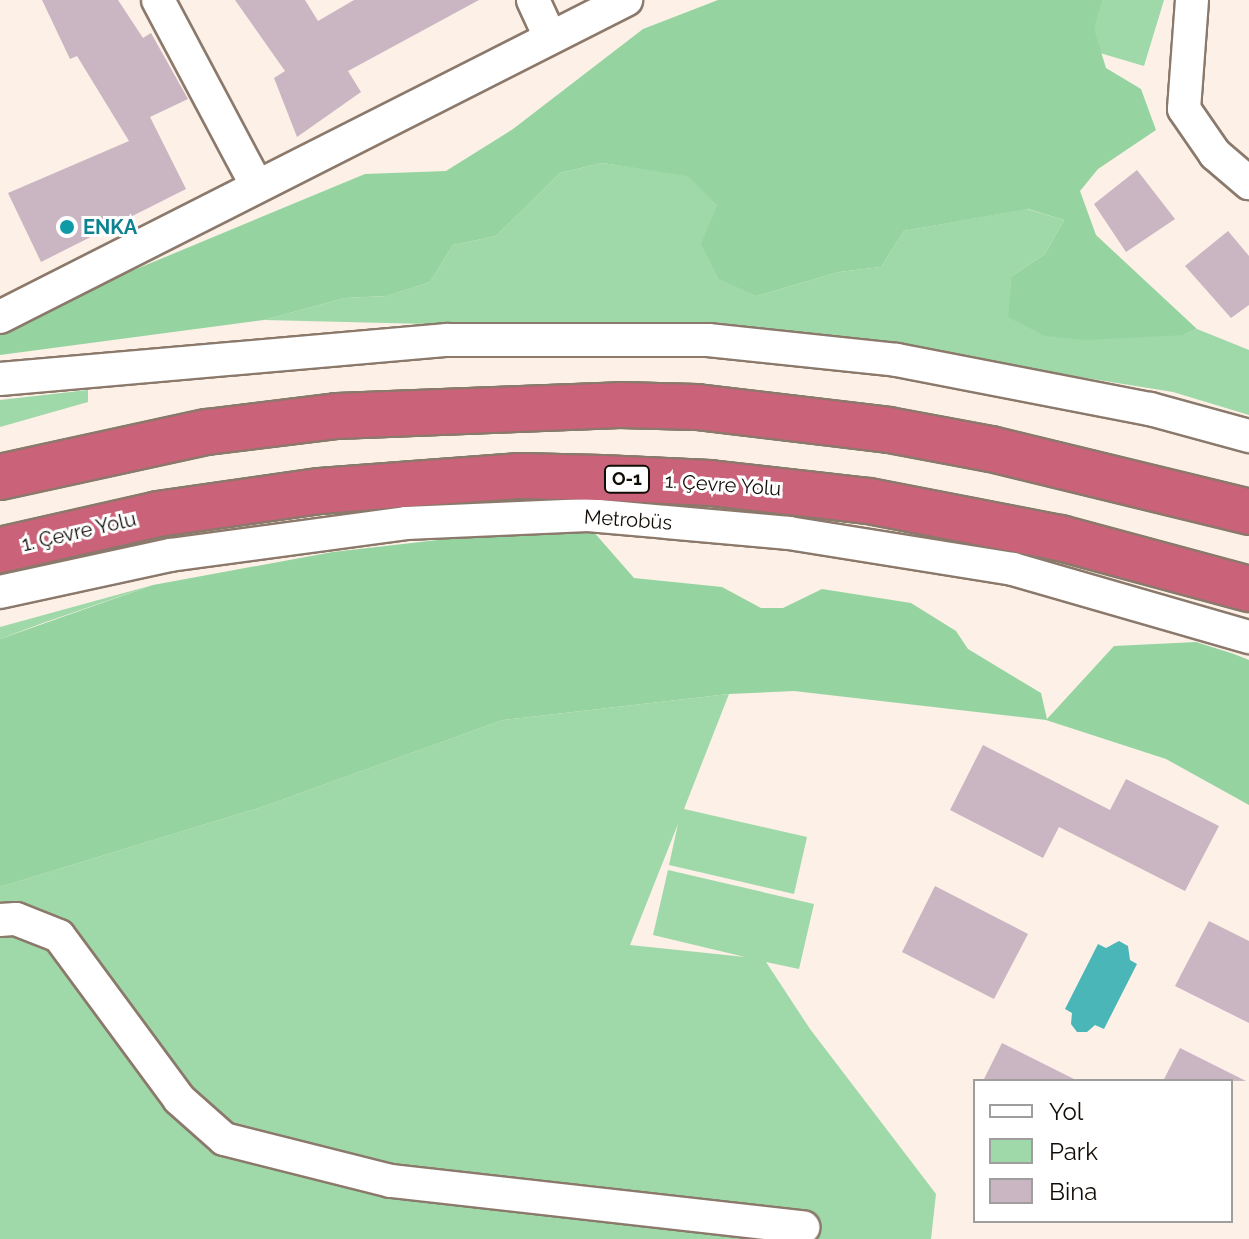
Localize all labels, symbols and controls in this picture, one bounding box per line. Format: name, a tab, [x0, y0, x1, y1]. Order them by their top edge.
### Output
place label: ENKA	[83, 215, 137, 239]
marker: ENKA	[58, 218, 76, 236]
road number: O-1	[603, 465, 651, 493]
street label: 1. Çevre Yolu	[664, 469, 782, 501]
street label: Metrobüs	[583, 505, 673, 535]
street label: 1. Çevre Yolu	[19, 507, 139, 557]
legend	[973, 1079, 1233, 1223]
text: Yol	[1049, 1097, 1083, 1126]
text: Park	[1049, 1137, 1098, 1166]
text: Bina	[1049, 1177, 1097, 1206]

